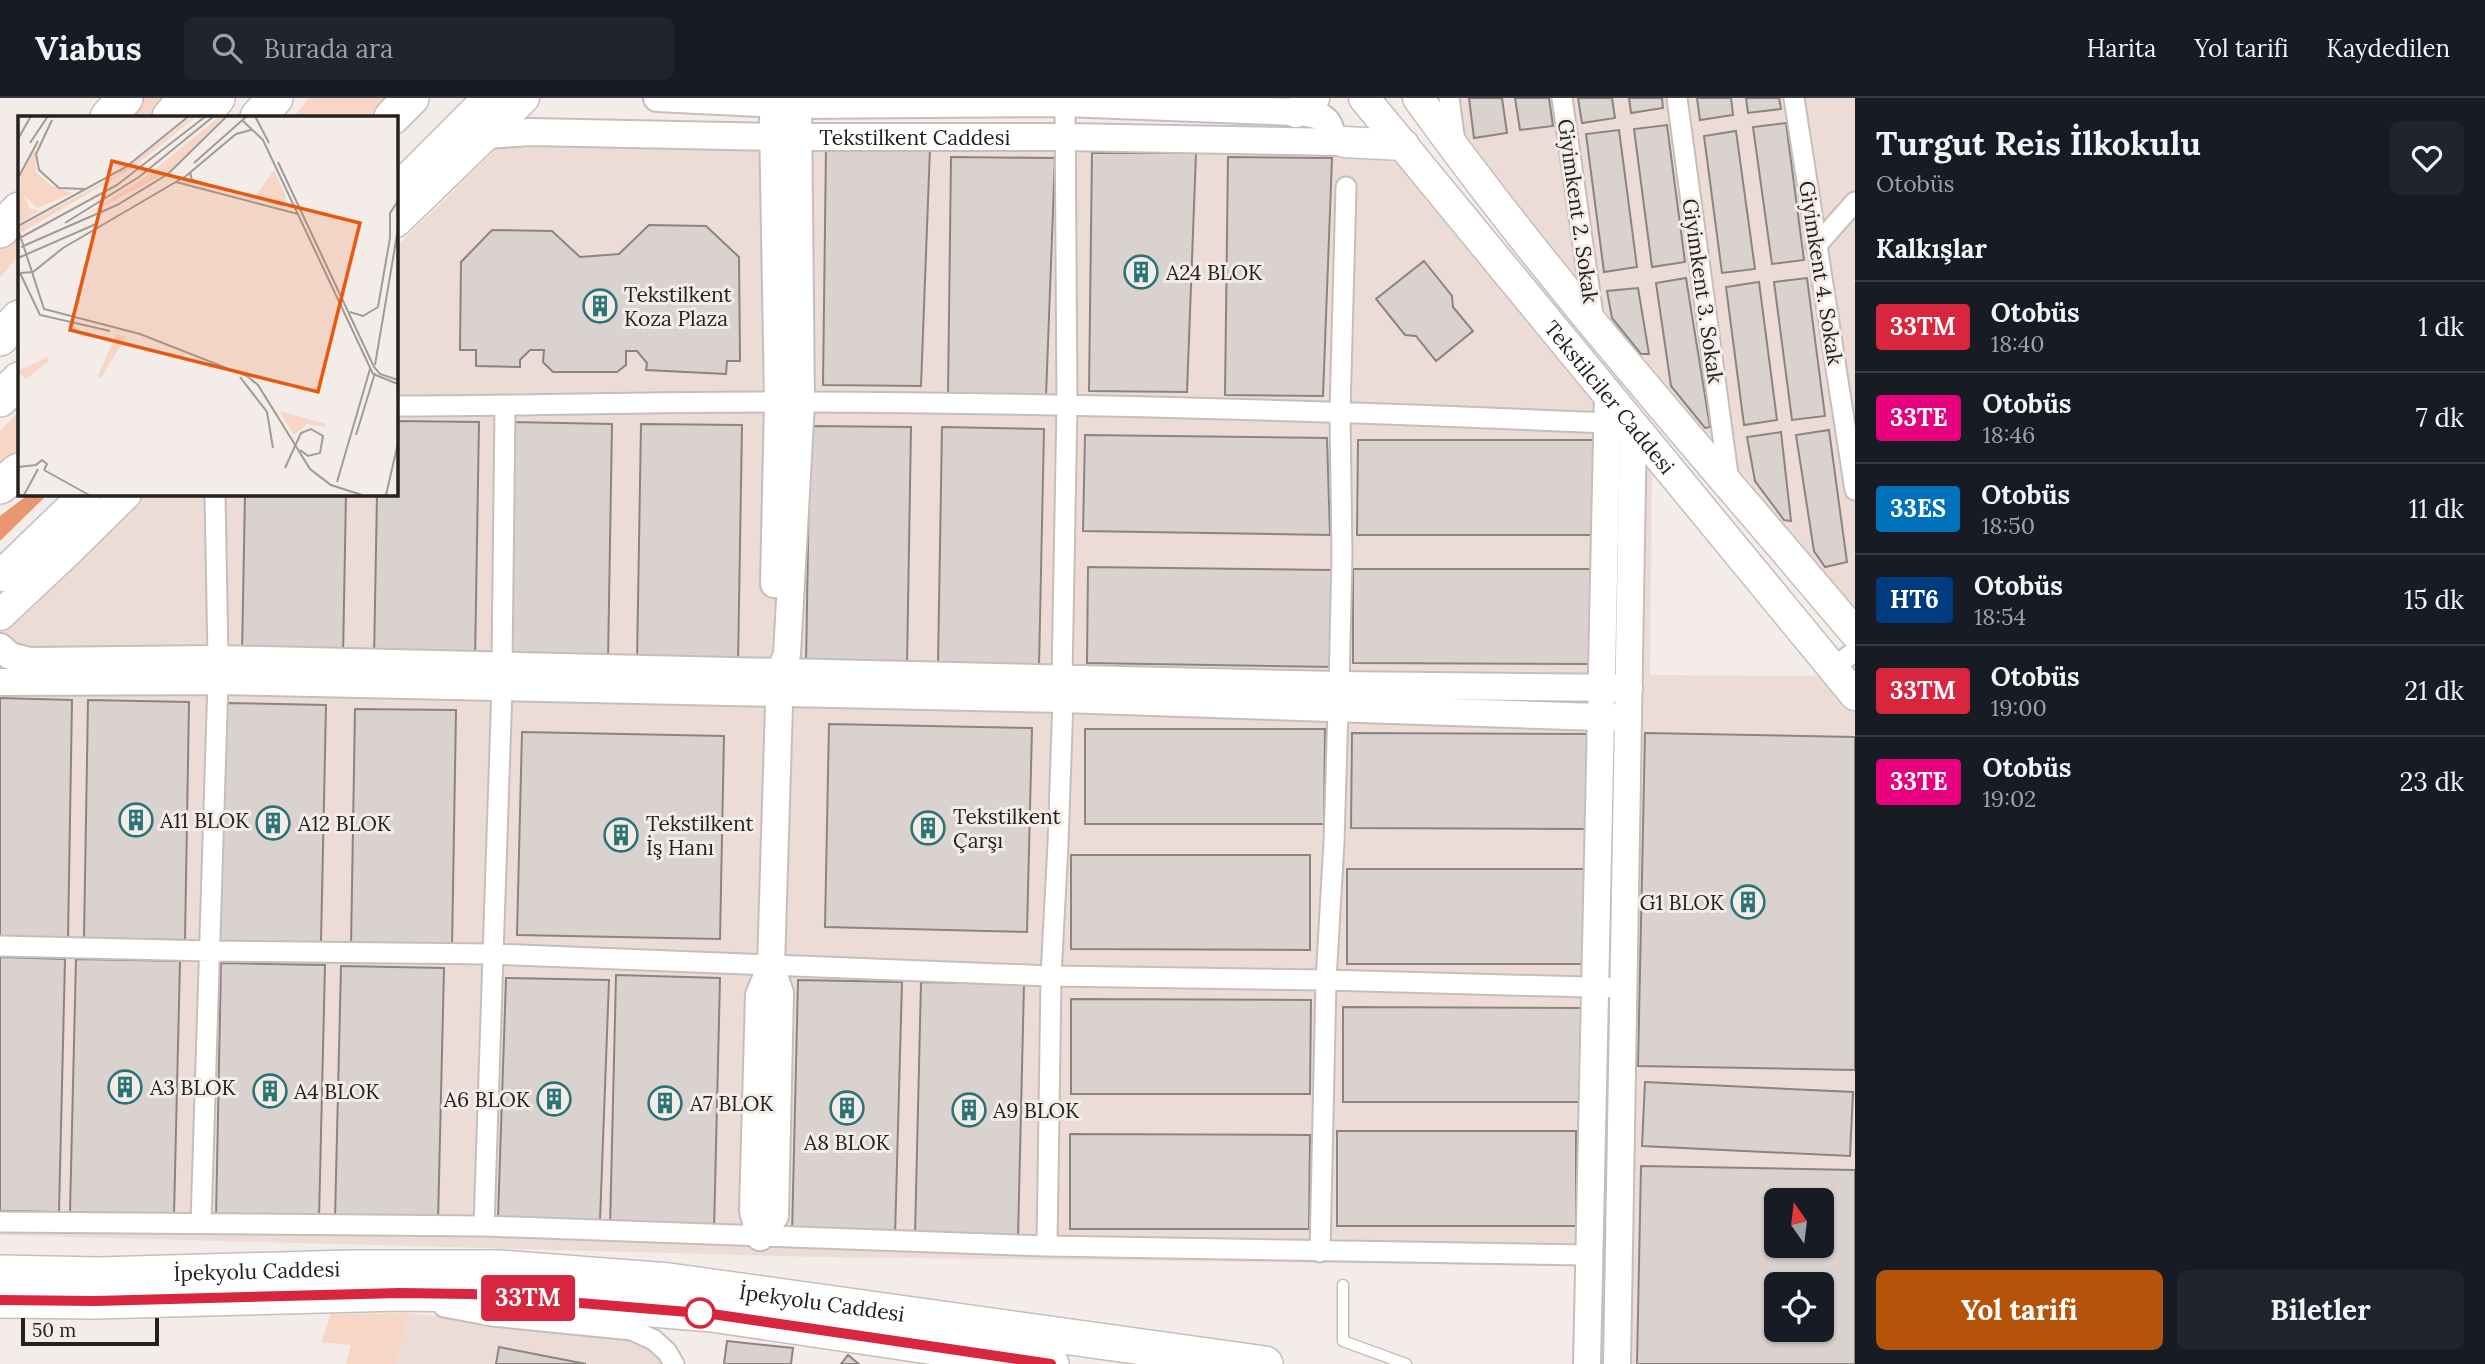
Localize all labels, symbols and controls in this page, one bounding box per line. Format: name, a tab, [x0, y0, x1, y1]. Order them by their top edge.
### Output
search box	[184, 17, 674, 80]
text: Viabus	[35, 27, 142, 69]
icon: search	[208, 29, 246, 67]
text: Burada ara	[264, 32, 393, 65]
text: Harita	[2087, 33, 2156, 64]
text: Yol tarifi	[2194, 33, 2289, 64]
text: Kaydedilen	[2327, 33, 2450, 64]
inset map	[18, 116, 397, 495]
street label: Giyimkent 2. Sokak	[1552, 117, 1604, 306]
button: heart	[2390, 121, 2464, 195]
text: Turgut Reis İlkokulu	[1876, 122, 2201, 164]
street label: Tekstilkent Caddesi	[819, 124, 1010, 151]
text: Otobüs	[1876, 169, 1954, 198]
street label: Giyimkent 4. Sokak	[1793, 179, 1849, 368]
street label: Giyimkent 3. Sokak	[1677, 197, 1729, 386]
text: Kalkışlar	[1876, 232, 1987, 265]
building icon: A24 BLOK	[1122, 253, 1160, 291]
place label: A24 BLOK	[1165, 259, 1263, 286]
place label: Tekstilkent Koza Plaza	[624, 281, 733, 332]
building icon: Tekstilkent Koza Plaza	[581, 287, 619, 325]
text: Otobüs	[1991, 296, 2080, 329]
text: 1 dk	[2418, 310, 2464, 343]
text: 33TM	[1890, 311, 1956, 342]
street label: Tekstilciler Caddesi	[1539, 315, 1681, 479]
text: 18:40	[1991, 329, 2045, 358]
text: Otobüs	[1982, 387, 2071, 420]
text: 7 dk	[2416, 401, 2464, 434]
text: 33TE	[1890, 402, 1947, 433]
text: 18:46	[1982, 420, 2035, 449]
text: Otobüs	[1981, 478, 2070, 511]
text: 11 dk	[2409, 492, 2464, 525]
text: 33ES	[1890, 493, 1946, 524]
text: 18:50	[1981, 511, 2035, 540]
text: Otobüs	[1974, 569, 2063, 602]
text: 15 dk	[2404, 583, 2464, 616]
text: HT6	[1890, 584, 1939, 615]
text: 18:54	[1974, 602, 2026, 631]
text: Otobüs	[1991, 660, 2080, 693]
text: 21 dk	[2404, 674, 2464, 707]
text: 33TM	[1890, 675, 1956, 706]
text: 19:00	[1991, 693, 2047, 722]
text: Otobüs	[1982, 751, 2071, 784]
text: 23 dk	[2400, 765, 2464, 798]
text: 33TE	[1890, 766, 1947, 797]
text: 19:02	[1982, 784, 2036, 813]
building icon: A11 BLOK	[117, 801, 155, 839]
place label: Tekstilkent Çarşı	[953, 803, 1062, 854]
building icon: A12 BLOK	[254, 804, 292, 842]
place label: A11 BLOK	[159, 807, 250, 834]
building icon: Tekstilkent Çarşı	[909, 809, 947, 847]
place label: A12 BLOK	[297, 810, 392, 837]
place label: Tekstilkent İş Hanı	[646, 810, 755, 861]
building icon: Tekstilkent İş Hanı	[602, 816, 640, 854]
building icon: G1 BLOK	[1729, 883, 1767, 921]
place label: G1 BLOK	[1639, 889, 1725, 916]
building icon: A3 BLOK	[106, 1068, 144, 1106]
building icon: A4 BLOK	[251, 1072, 289, 1110]
place label: A3 BLOK	[149, 1074, 236, 1101]
place label: A4 BLOK	[293, 1078, 380, 1105]
building icon: A6 BLOK	[535, 1080, 573, 1118]
building icon: A7 BLOK	[646, 1084, 684, 1122]
place label: A6 BLOK	[443, 1086, 531, 1113]
building icon: A8 BLOK	[828, 1089, 866, 1127]
place label: A7 BLOK	[689, 1090, 774, 1117]
building icon: A9 BLOK	[950, 1091, 988, 1129]
place label: A9 BLOK	[992, 1097, 1080, 1124]
place label: A8 BLOK	[803, 1129, 891, 1156]
north arrow	[1764, 1188, 1834, 1258]
map controls	[1764, 1188, 1834, 1342]
street label: İpekyolu Caddesi	[173, 1255, 341, 1286]
button: Yol tarifi	[1876, 1270, 2163, 1350]
button: Biletler	[2177, 1270, 2464, 1350]
button: locate	[1764, 1272, 1834, 1342]
line badge: 33TM	[479, 1275, 577, 1321]
street label: İpekyolu Caddesi	[738, 1277, 906, 1327]
text: 33TM	[495, 1282, 561, 1313]
unlabelled marker	[685, 1298, 715, 1328]
scale bar	[21, 1315, 159, 1347]
text: 50 m	[32, 1318, 76, 1342]

